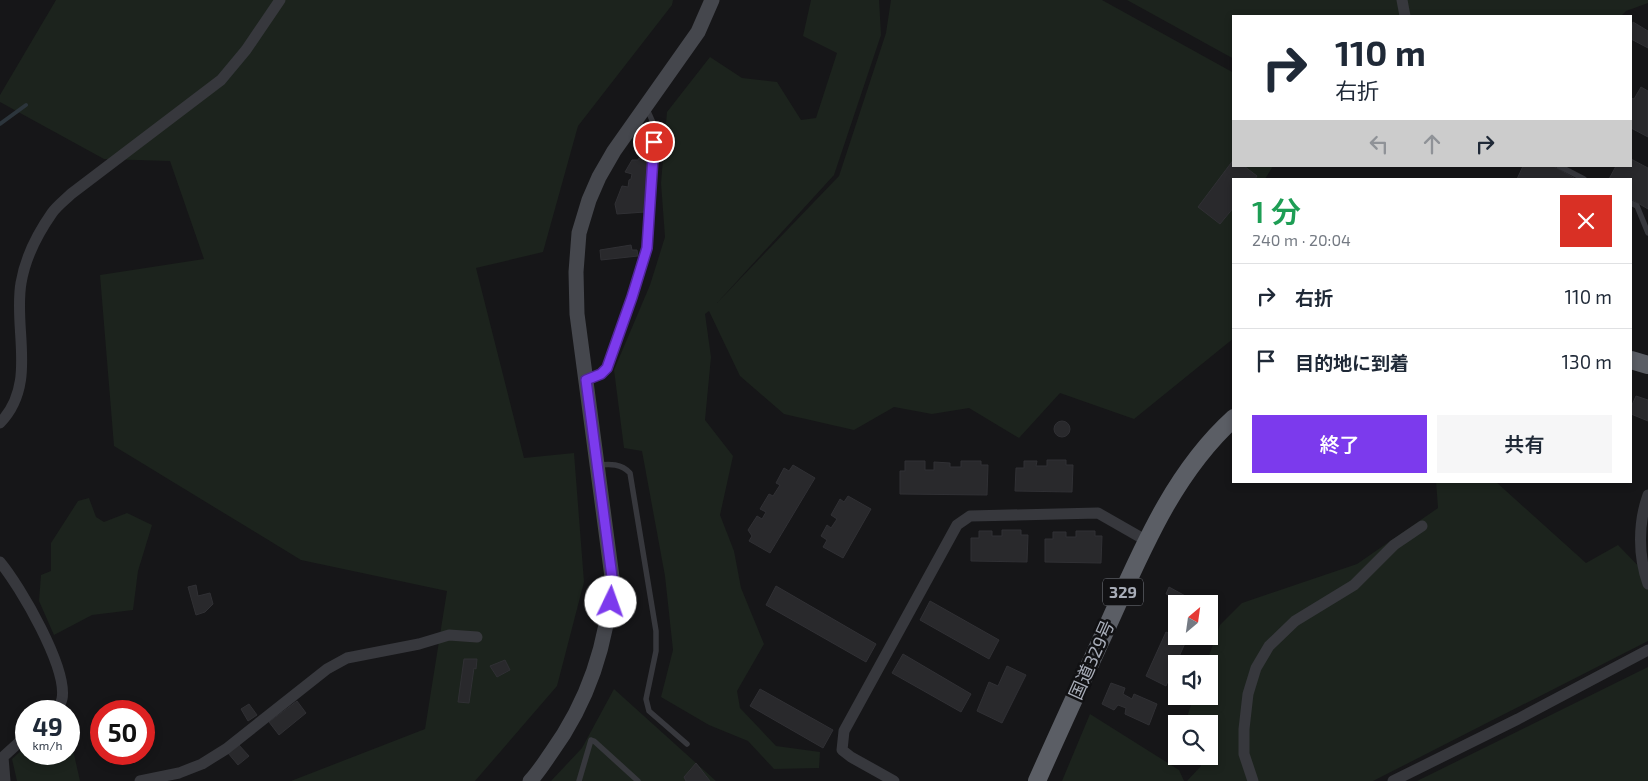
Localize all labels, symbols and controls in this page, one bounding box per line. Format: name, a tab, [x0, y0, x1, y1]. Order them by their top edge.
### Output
text: 110 m	[1335, 31, 1426, 73]
icon: right	[1252, 35, 1317, 100]
text: 右折	[1335, 77, 1379, 103]
pin	[633, 121, 675, 163]
icon: arrive	[640, 128, 668, 156]
icon: left	[1365, 130, 1393, 158]
icon: ahead	[1418, 130, 1446, 158]
icon: right	[1471, 130, 1499, 158]
text: 1 分	[1252, 193, 1301, 229]
button: close	[1560, 195, 1612, 247]
text: 240 m · 20:04	[1252, 230, 1351, 249]
icon: right	[1252, 282, 1280, 310]
text: 110 m	[1565, 285, 1612, 308]
text: 右折	[1295, 286, 1333, 309]
icon: arrive	[1252, 347, 1280, 375]
text: 130 m	[1562, 350, 1612, 373]
text: 目的地に到着	[1295, 351, 1409, 374]
button: 終了	[1252, 415, 1427, 473]
button: 共有	[1437, 415, 1612, 473]
position arrow	[584, 575, 636, 627]
road number: 329	[1103, 578, 1143, 606]
north arrow	[1168, 595, 1218, 645]
map controls	[1168, 595, 1218, 765]
street label: 国道329号	[1064, 617, 1118, 703]
button: sound	[1168, 655, 1218, 705]
speed limit sign: 50	[90, 700, 155, 765]
text: 49	[32, 711, 63, 741]
button: search	[1168, 715, 1218, 765]
text: km/h	[33, 738, 62, 752]

